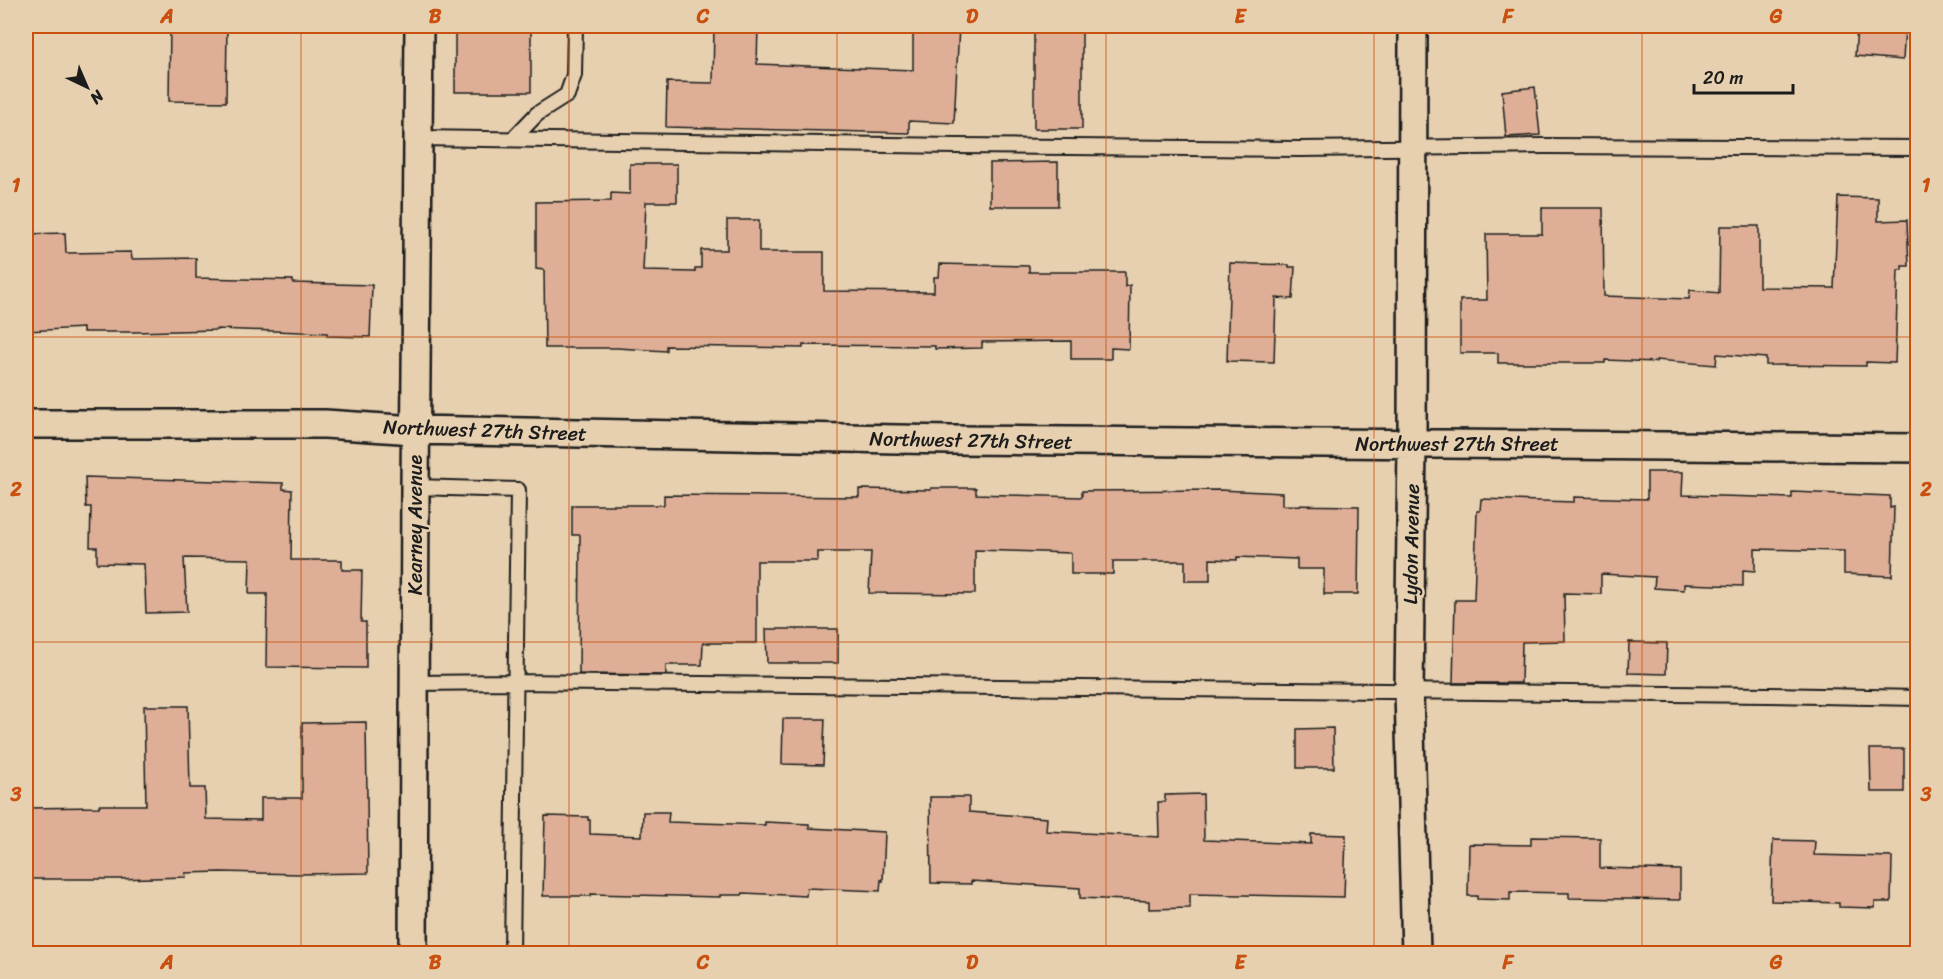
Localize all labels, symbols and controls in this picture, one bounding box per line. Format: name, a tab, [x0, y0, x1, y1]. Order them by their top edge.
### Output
text: A	[159, 0, 174, 34]
text: B	[429, 0, 442, 34]
text: C	[696, 0, 710, 34]
text: D	[966, 0, 979, 34]
text: E	[1234, 0, 1247, 34]
text: F	[1502, 0, 1515, 34]
text: G	[1769, 0, 1783, 34]
north arrow	[57, 57, 117, 117]
scale bar	[1694, 57, 1793, 95]
text: 20 m	[1703, 62, 1743, 94]
text: N	[82, 82, 112, 112]
text: 1	[12, 168, 21, 203]
text: 1	[1922, 168, 1931, 203]
street label: Northwest 27th Street	[383, 409, 588, 452]
street label: Northwest 27th Street	[869, 421, 1073, 460]
street label: Northwest 27th Street	[1355, 427, 1559, 462]
street label: Kearney Avenue	[398, 454, 433, 595]
text: 2	[9, 472, 22, 507]
text: 2	[1919, 472, 1932, 507]
street label: Lydon Avenue	[1393, 483, 1430, 605]
text: 3	[10, 777, 22, 812]
text: 3	[1920, 777, 1932, 812]
text: A	[159, 945, 174, 979]
text: B	[429, 945, 442, 979]
text: C	[696, 945, 710, 979]
text: D	[966, 945, 979, 979]
text: E	[1234, 945, 1247, 979]
text: F	[1502, 945, 1515, 979]
text: G	[1769, 945, 1783, 979]

